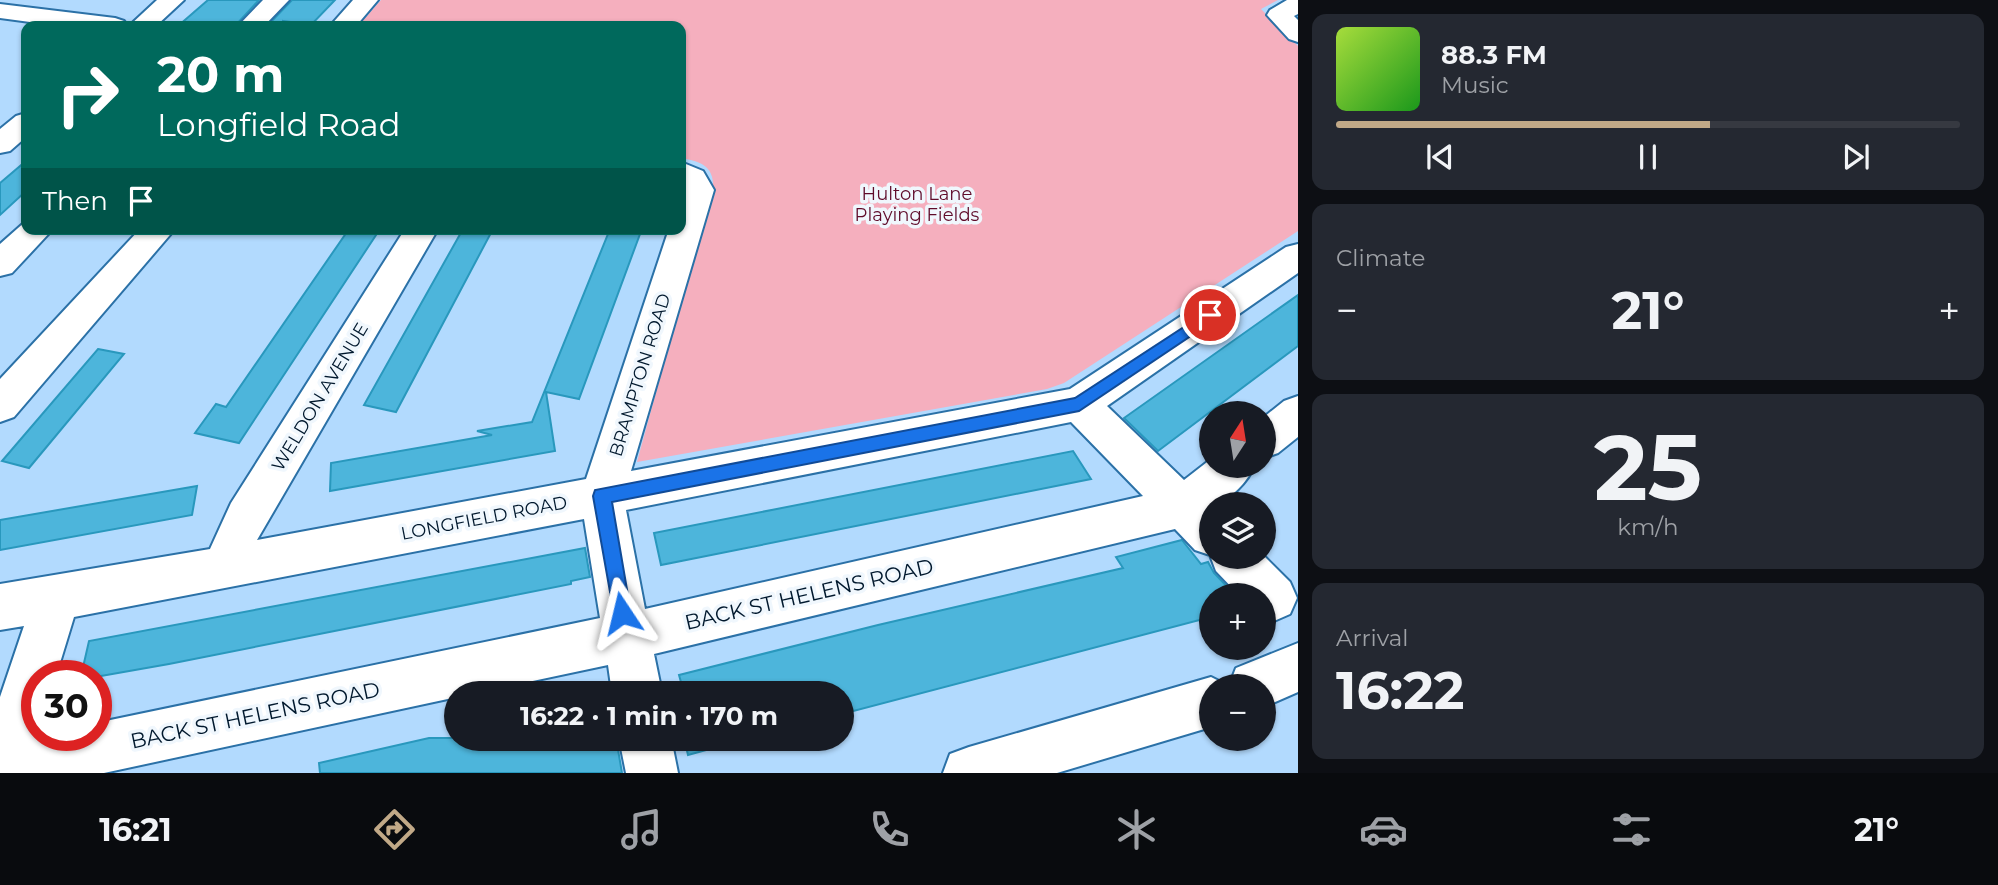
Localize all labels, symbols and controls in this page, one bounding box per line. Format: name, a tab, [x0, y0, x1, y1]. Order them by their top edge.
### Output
text: 88.3 FM	[1441, 39, 1547, 71]
text: 20 m	[157, 45, 284, 104]
icon: right	[42, 49, 133, 140]
text: Music	[1441, 71, 1509, 99]
text: Longfield Road	[157, 105, 400, 144]
icon: previous	[1421, 138, 1459, 176]
icon: pause	[1629, 138, 1667, 176]
icon: next	[1837, 138, 1875, 176]
icon: arrive	[122, 182, 160, 220]
park label: Hulton Lane Playing Fields	[855, 183, 980, 226]
text: Then	[42, 185, 108, 217]
text: Climate	[1336, 244, 1425, 272]
text: 21°	[1612, 279, 1684, 342]
pin	[1180, 285, 1240, 345]
text: −	[1336, 287, 1358, 334]
text: +	[1938, 287, 1960, 334]
street label: BRAMPTON ROAD	[605, 291, 675, 459]
icon: arrive	[1191, 296, 1229, 334]
street label: WELDON AVENUE	[267, 319, 373, 475]
north arrow	[1199, 401, 1276, 478]
map controls	[1199, 401, 1276, 751]
text: 25	[1594, 412, 1702, 523]
street label: LONGFIELD ROAD	[399, 491, 569, 545]
button: layers	[1199, 492, 1276, 569]
text: km/h	[1617, 513, 1679, 541]
street label: BACK ST HELENS ROAD	[682, 553, 936, 635]
position arrow	[585, 576, 659, 650]
button: +	[1199, 583, 1276, 660]
text: Arrival	[1336, 624, 1409, 652]
text: 16:22	[1336, 659, 1465, 722]
speed limit sign: 30	[21, 660, 112, 751]
button: −	[1199, 674, 1276, 751]
street label: BACK ST HELENS ROAD	[128, 676, 382, 754]
text: 16:22 · 1 min · 170 m	[520, 700, 778, 732]
icon: directions	[370, 805, 419, 854]
icon: music	[617, 805, 666, 854]
icon: phone	[865, 805, 914, 854]
icon: climate	[1112, 805, 1161, 854]
icon: car	[1359, 805, 1408, 854]
icon: filters	[1607, 805, 1656, 854]
text: 16:21	[99, 810, 172, 849]
text: 21°	[1854, 810, 1899, 849]

